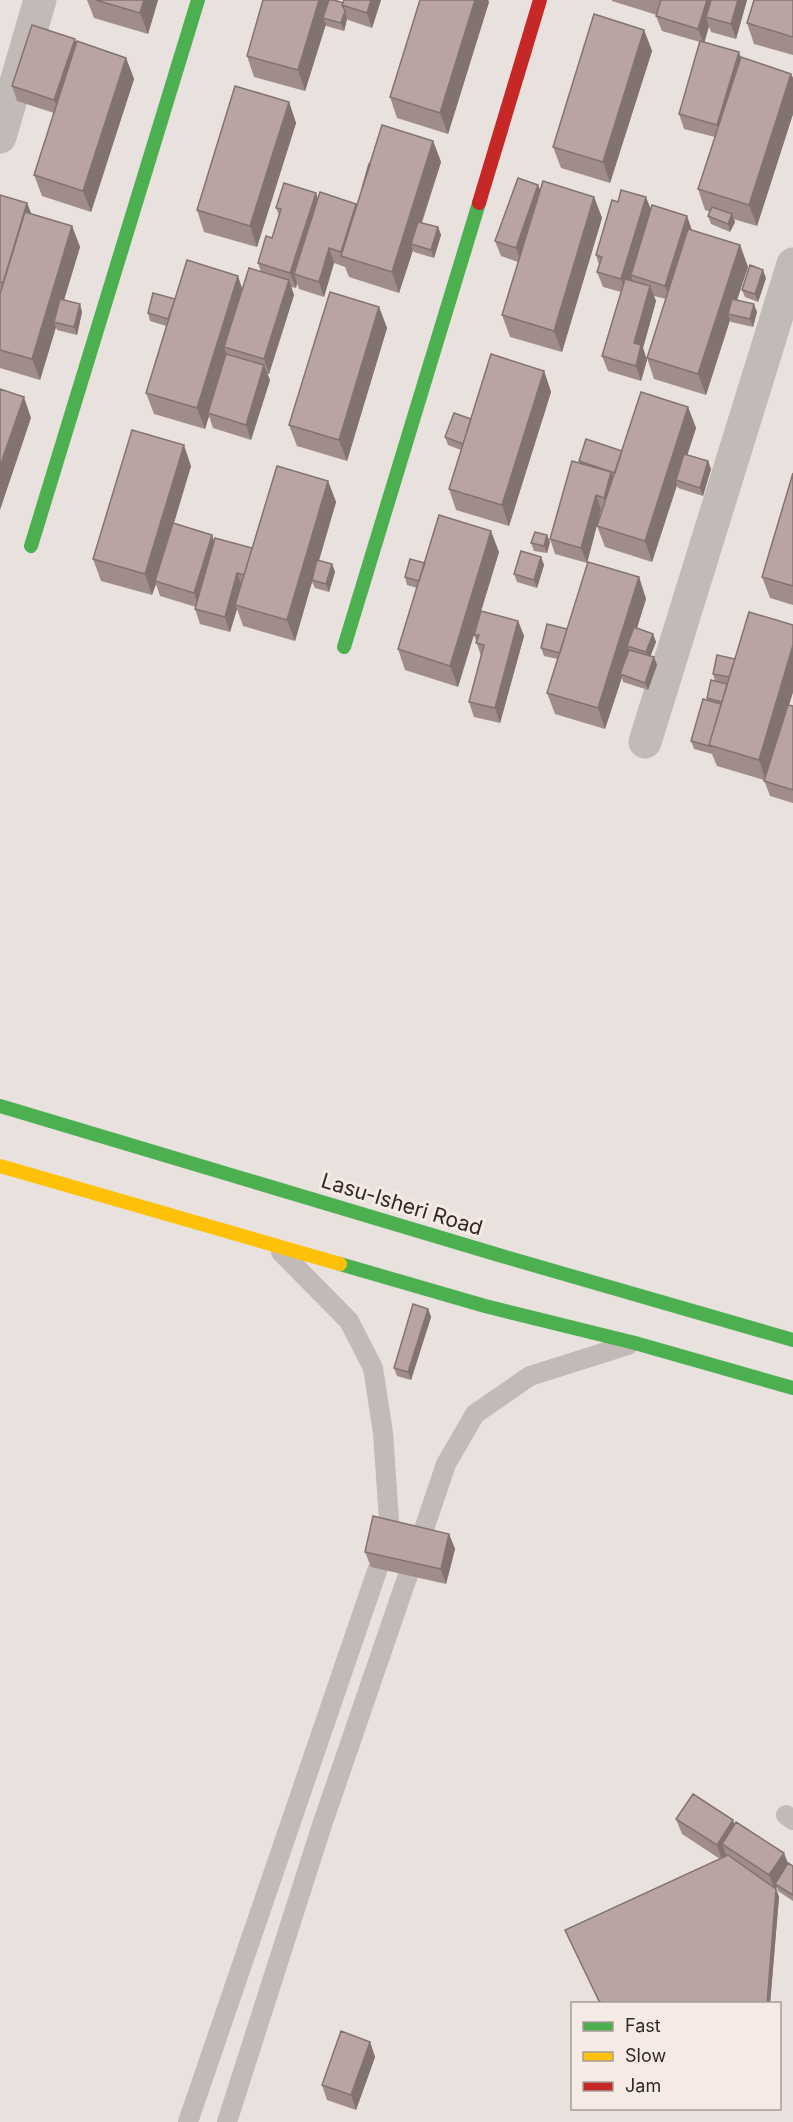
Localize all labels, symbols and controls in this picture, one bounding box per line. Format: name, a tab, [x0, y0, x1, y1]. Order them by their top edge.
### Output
street label: Lasu-Isheri Road	[318, 1168, 486, 1240]
legend	[571, 2002, 781, 2110]
text: Fast	[625, 2015, 661, 2036]
text: Slow	[625, 2045, 666, 2066]
text: Jam	[625, 2075, 661, 2096]

